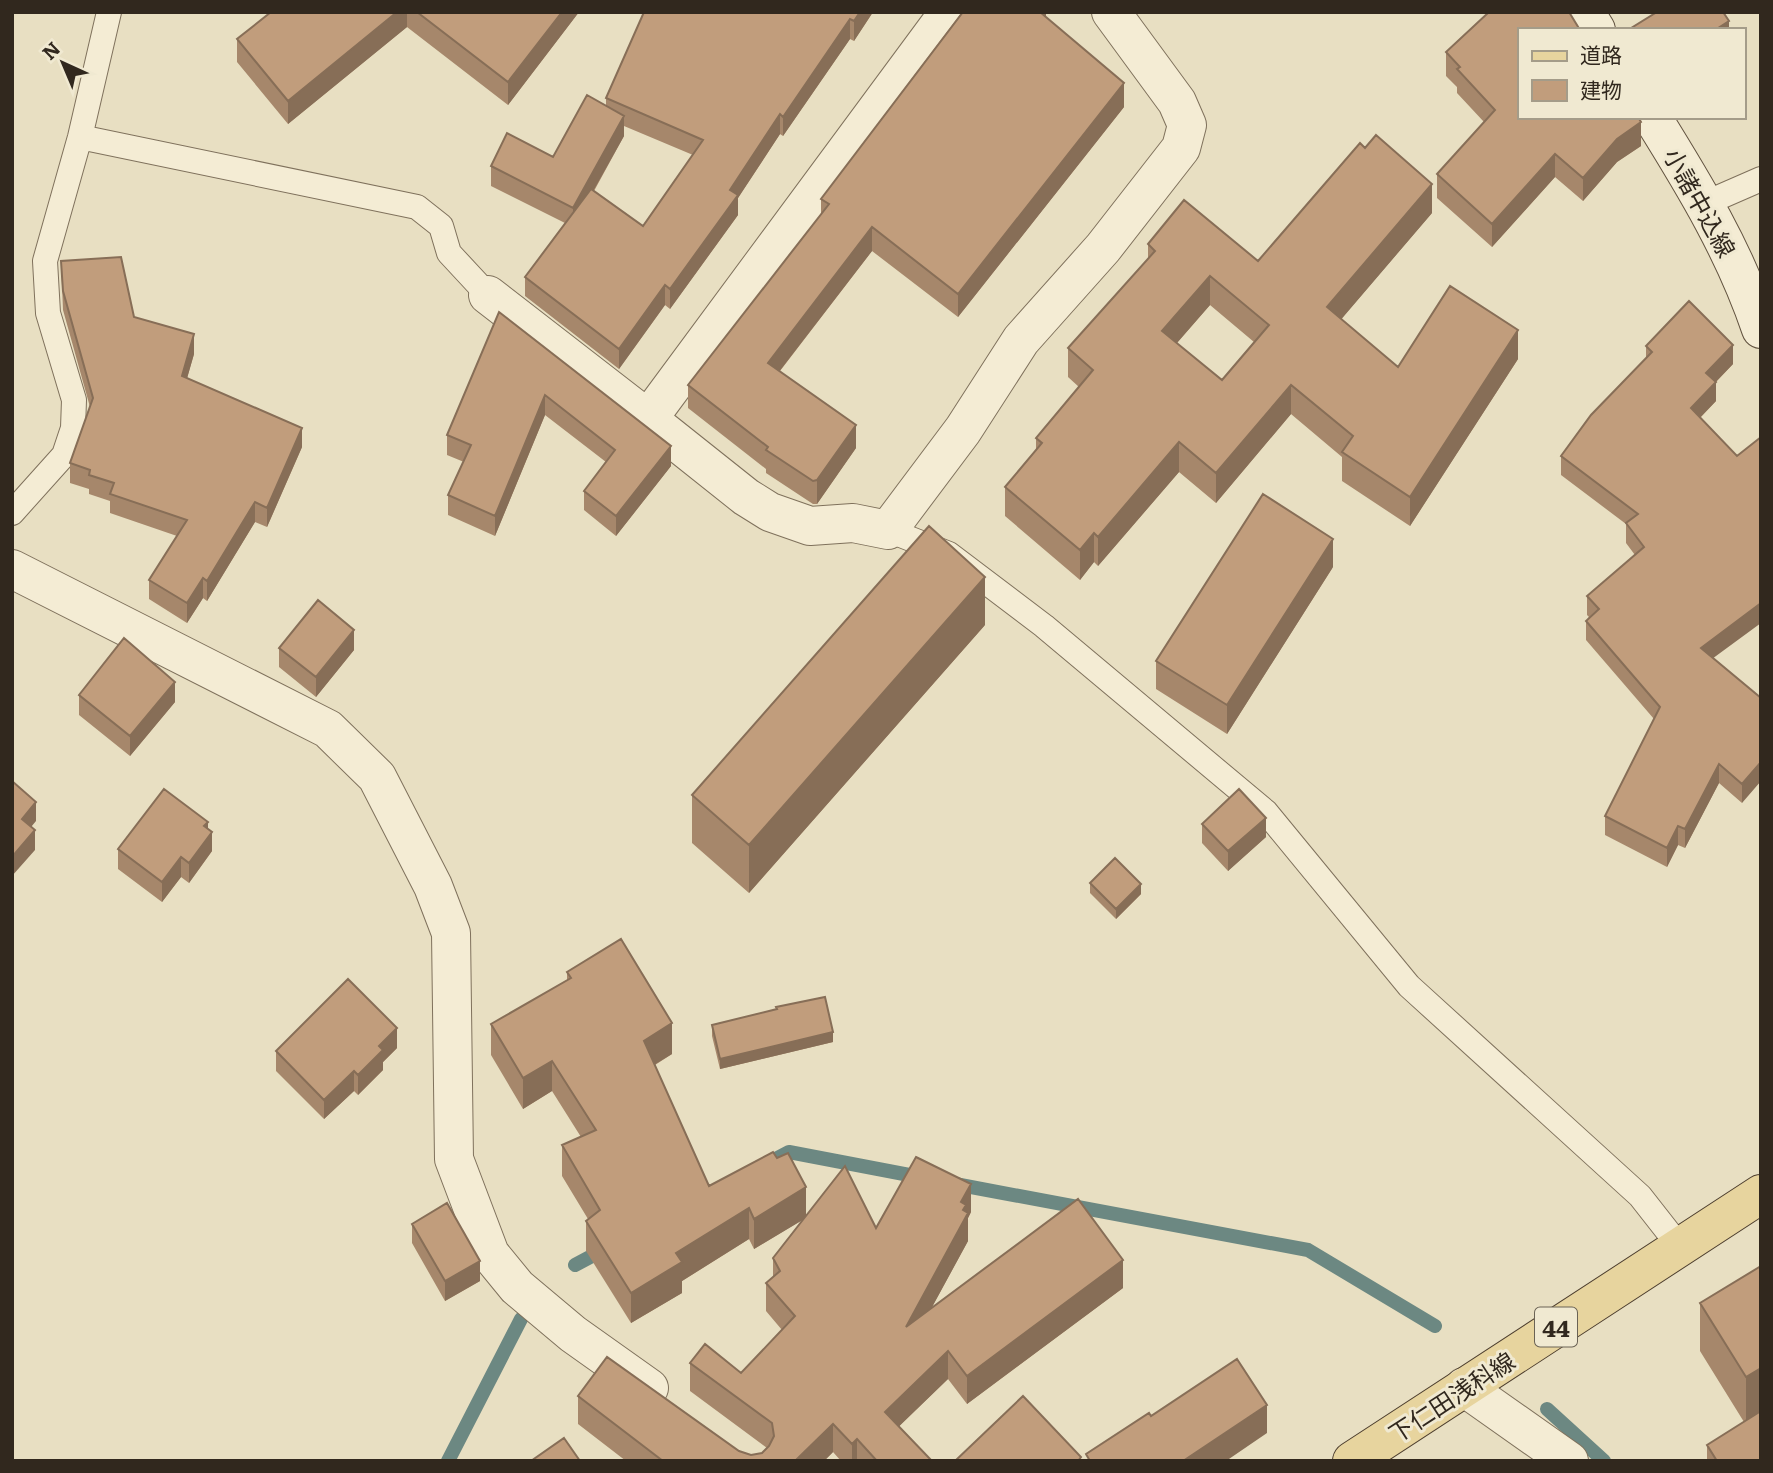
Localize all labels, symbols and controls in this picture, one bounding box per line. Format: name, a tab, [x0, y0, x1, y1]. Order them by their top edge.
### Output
north arrow	[28, 28, 98, 98]
legend	[1518, 28, 1745, 119]
text: N	[35, 34, 66, 66]
text: 道路	[1580, 38, 1622, 69]
text: 建物	[1580, 73, 1622, 104]
street label: 小諸中込線	[1657, 141, 1745, 263]
road number: 44	[1535, 1308, 1577, 1346]
street label: 下仁田浅科線	[1381, 1342, 1521, 1450]

